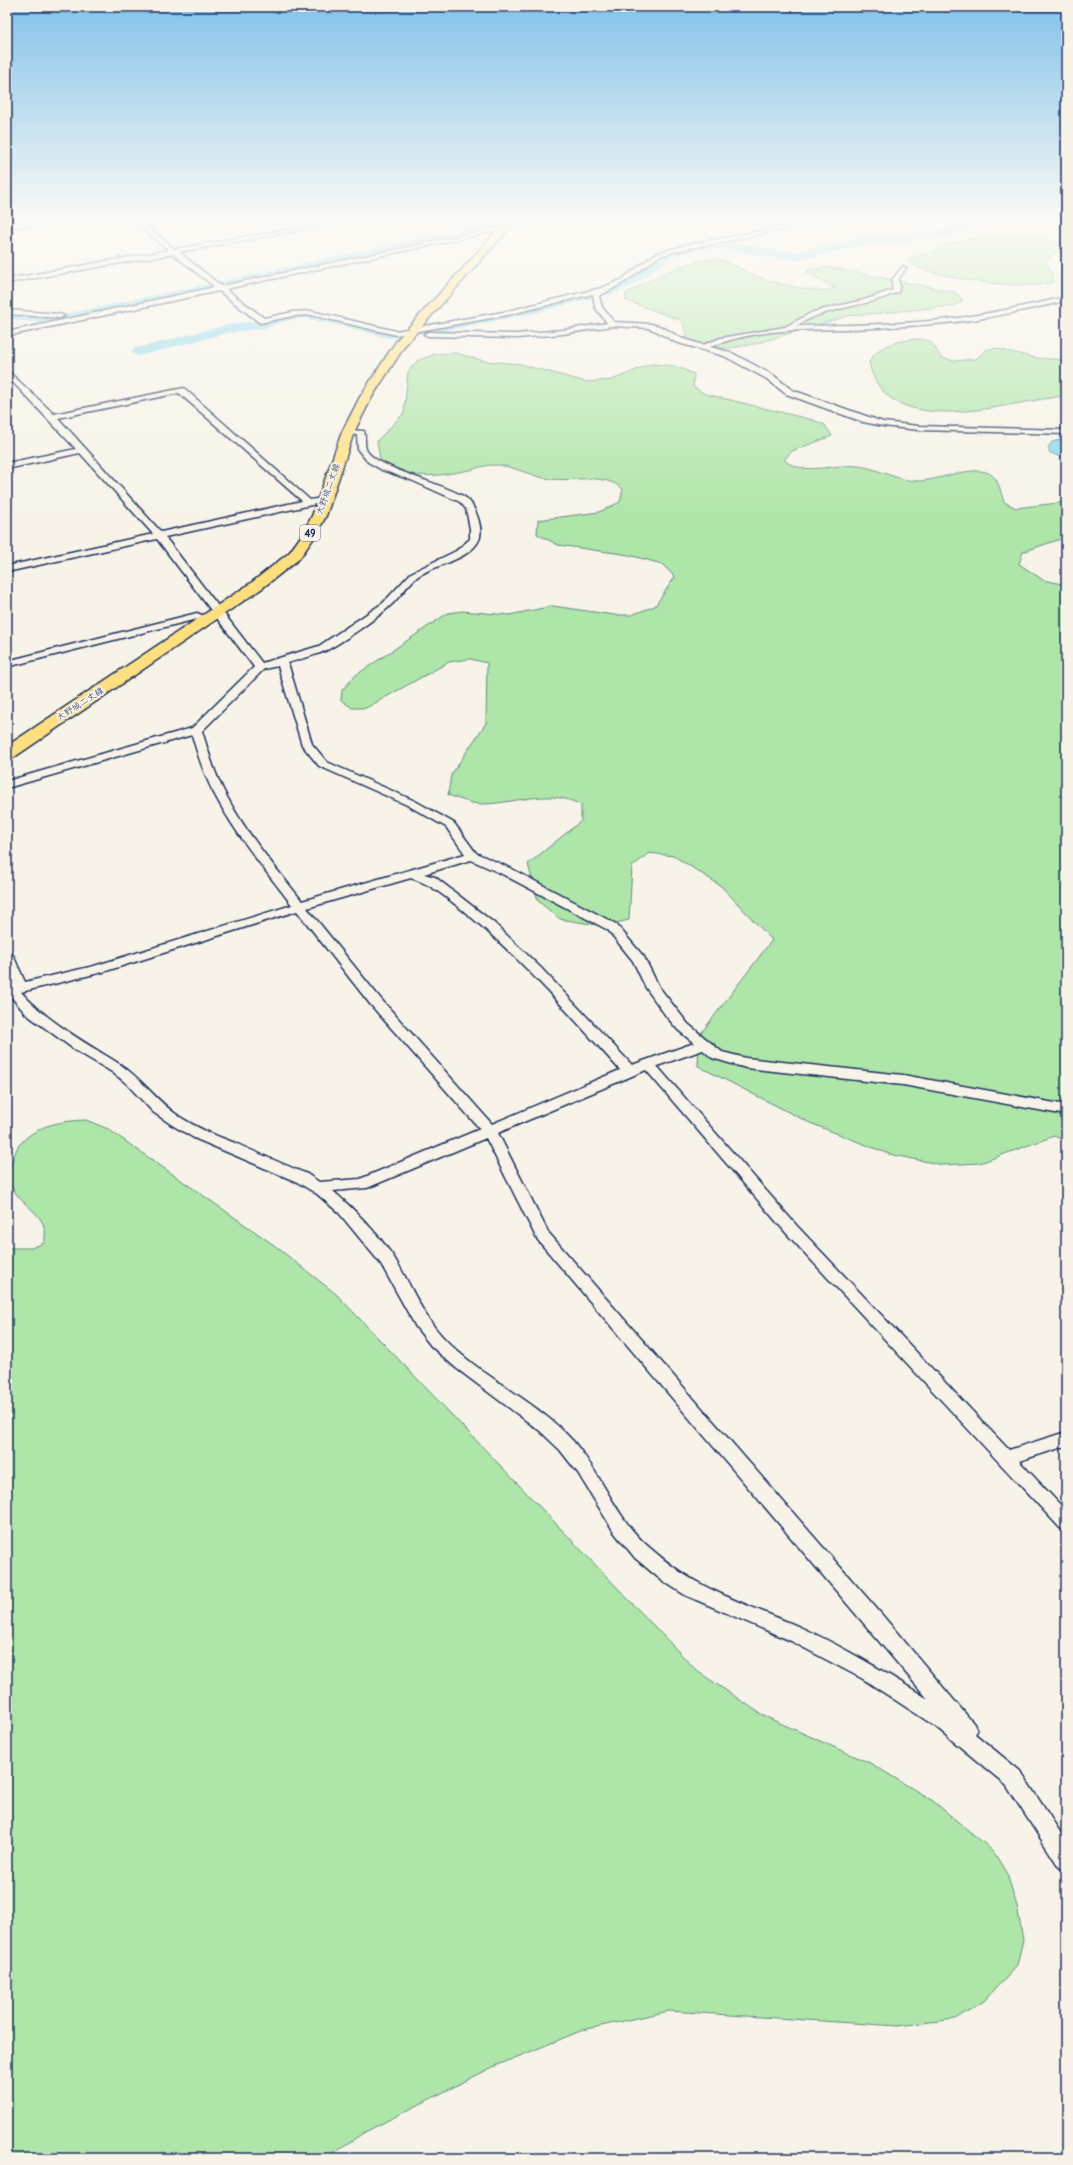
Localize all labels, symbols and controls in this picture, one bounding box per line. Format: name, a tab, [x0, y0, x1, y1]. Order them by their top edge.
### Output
street label: 大野城二丈線	[314, 462, 343, 516]
road number: 49	[300, 525, 320, 541]
street label: 大野城二丈線	[55, 685, 106, 724]

